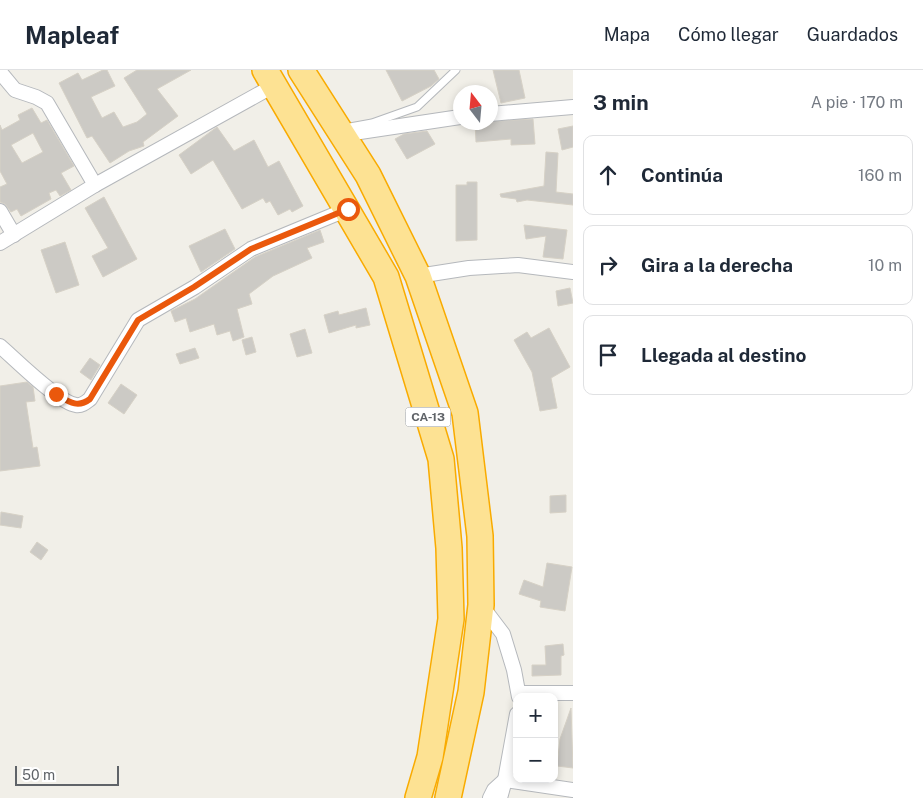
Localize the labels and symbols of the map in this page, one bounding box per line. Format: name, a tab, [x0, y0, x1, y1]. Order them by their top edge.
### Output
north arrow	[453, 85, 498, 130]
route start	[337, 198, 360, 221]
route end	[45, 383, 68, 406]
road number: CA-13	[406, 408, 450, 427]
scale bar	[15, 763, 119, 786]

